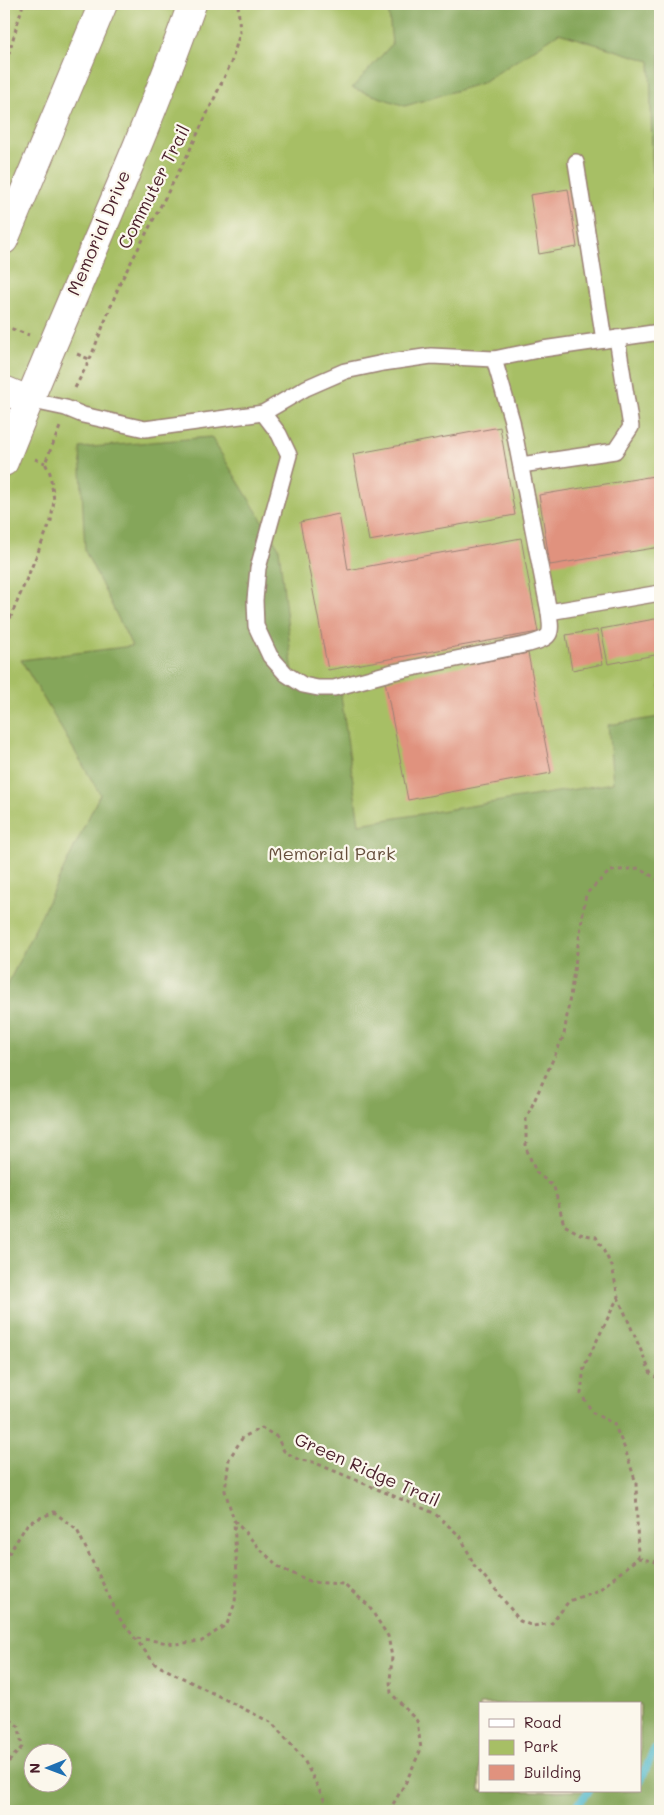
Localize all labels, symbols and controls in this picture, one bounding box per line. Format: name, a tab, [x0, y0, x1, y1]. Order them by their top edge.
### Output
street label: Commuter Trail	[111, 120, 195, 253]
street label: Memorial Drive	[61, 166, 135, 299]
park label: Memorial Park	[268, 841, 396, 865]
street label: Green Ridge Trail	[291, 1426, 444, 1512]
legend	[479, 1702, 642, 1792]
text: Road	[524, 1712, 561, 1732]
text: Park	[524, 1736, 558, 1756]
north arrow	[22, 1742, 72, 1792]
text: Building	[524, 1762, 581, 1782]
text: N	[25, 1763, 44, 1774]

